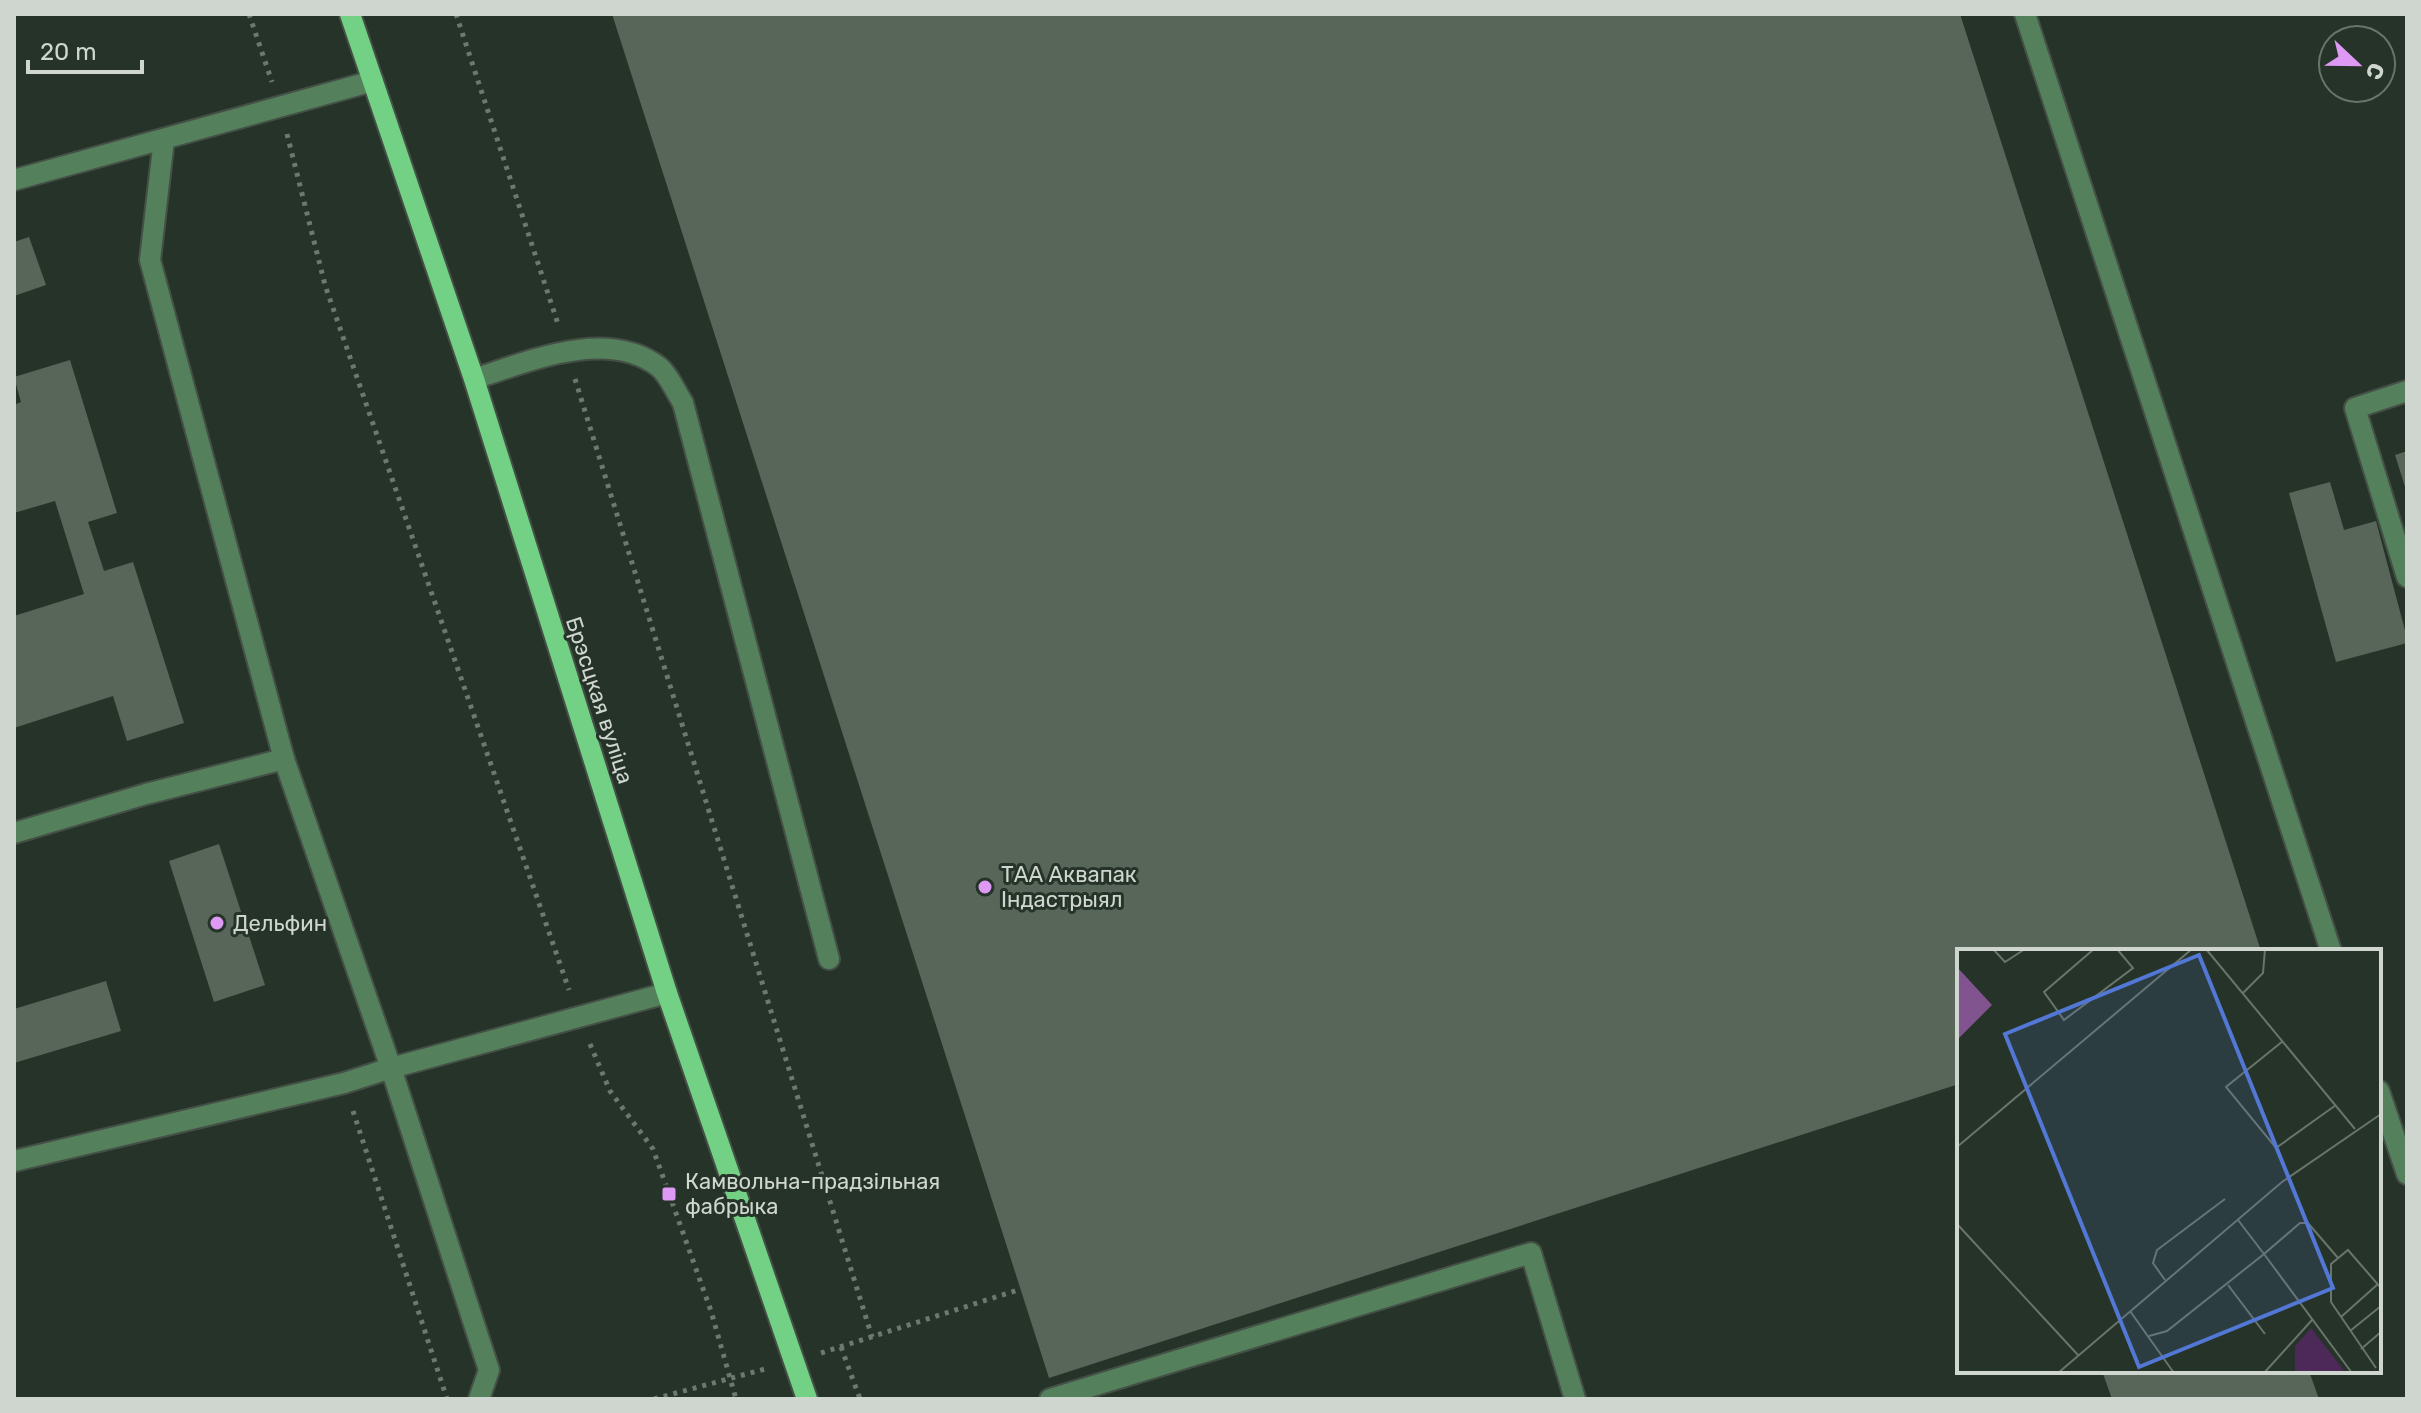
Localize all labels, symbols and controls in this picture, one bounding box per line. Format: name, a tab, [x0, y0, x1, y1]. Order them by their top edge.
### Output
scale bar	[28, 24, 142, 74]
north arrow	[2317, 24, 2397, 104]
text: 20 m	[40, 38, 97, 66]
text: С	[2360, 59, 2390, 84]
street label: Брэсцкая вуліца	[560, 613, 639, 787]
place label: ТАА Аквапак Індастрыял	[1001, 861, 1137, 913]
marker: ТАА Аквапак Індастрыял	[976, 878, 994, 896]
place label: Дельфин	[233, 910, 327, 937]
marker: Дельфин	[208, 914, 226, 932]
inset map	[1957, 949, 2381, 1373]
place label: Камвольна-прадзільная фабрыка	[685, 1168, 940, 1220]
marker: Камвольна-прадзільная фабрыка	[660, 1185, 678, 1203]

